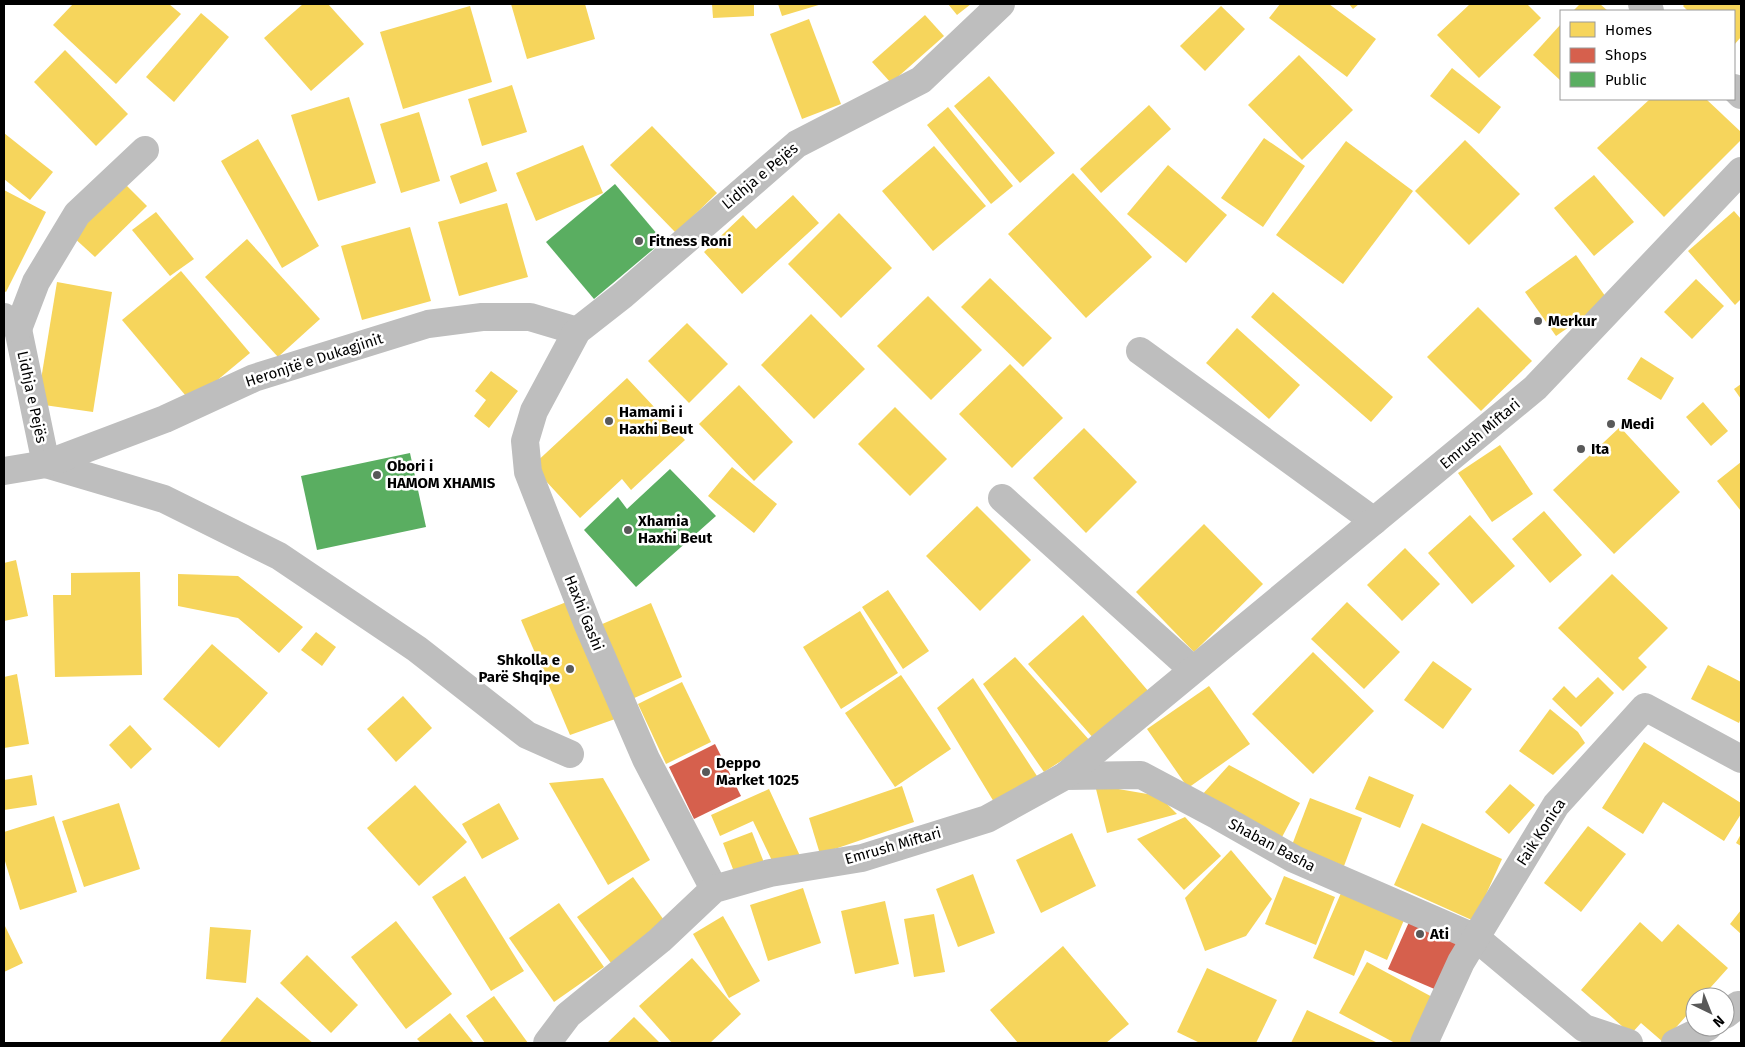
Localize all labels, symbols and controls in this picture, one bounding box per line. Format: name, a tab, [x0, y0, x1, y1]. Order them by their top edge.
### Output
legend	[1560, 10, 1735, 100]
text: Homes	[1605, 21, 1652, 39]
text: Shops	[1605, 46, 1647, 64]
text: Public	[1605, 71, 1647, 89]
street label: Lidhja e Pejës	[718, 139, 802, 213]
place label: Fitness Roni	[649, 232, 731, 250]
marker: Fitness Roni	[633, 235, 645, 247]
place label: Merkur	[1548, 312, 1598, 330]
marker: Merkur	[1532, 315, 1544, 327]
street label: Heronjtë e Dukagjinit	[243, 329, 386, 391]
street label: Lidhja e Pejës	[13, 349, 51, 445]
street label: Emrush Miftari	[1436, 395, 1524, 473]
place label: Hamami i Haxhi Beut	[619, 403, 693, 438]
marker: Hamami i Haxhi Beut	[603, 415, 615, 427]
place label: Medi	[1621, 415, 1654, 433]
marker: Medi	[1605, 418, 1617, 430]
place label: Ita	[1591, 440, 1609, 458]
marker: Ita	[1575, 443, 1587, 455]
place label: Obori i HAMOM XHAMIS	[387, 457, 496, 492]
marker: Obori i HAMOM XHAMIS	[371, 469, 383, 481]
place label: Xhamia Haxhi Beut	[637, 512, 712, 547]
marker: Xhamia Haxhi Beut	[622, 524, 634, 536]
street label: Haxhi Gashi	[561, 572, 607, 654]
place label: Shkolla e Parë Shqipe	[478, 651, 560, 686]
marker: Shkolla e Parë Shqipe	[564, 663, 576, 675]
place label: Deppo Market 1025	[716, 754, 799, 789]
marker: Deppo Market 1025	[700, 766, 712, 778]
street label: Faik Konica	[1513, 795, 1569, 869]
street label: Shaban Basha	[1225, 815, 1319, 875]
street label: Emrush Miftari	[843, 824, 943, 868]
place label: Ati	[1429, 925, 1449, 943]
marker: Ati	[1414, 928, 1426, 940]
north arrow	[1685, 987, 1735, 1037]
text: N	[1709, 1012, 1728, 1031]

